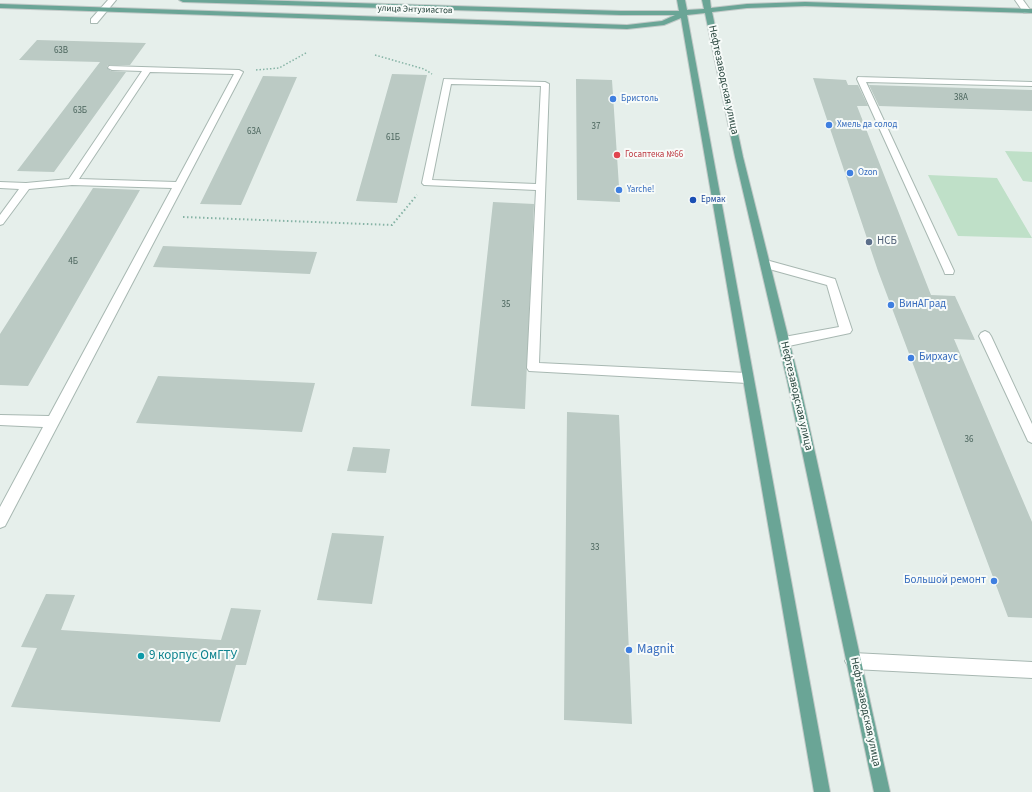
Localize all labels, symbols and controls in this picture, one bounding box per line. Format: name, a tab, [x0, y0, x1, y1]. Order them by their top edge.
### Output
street label: улица Энтузиастов	[377, 3, 453, 17]
street label: Нефтезаводская улица	[705, 24, 741, 136]
house number: 63В	[54, 46, 68, 56]
house number: 38А	[954, 93, 968, 103]
marker: Бристоль	[608, 94, 618, 104]
place label: Бристоль	[621, 94, 658, 104]
house number: 63Б	[73, 106, 87, 116]
marker: Хмель да солод	[824, 120, 834, 130]
place label: Хмель да солод	[837, 120, 897, 130]
house number: 37	[592, 122, 600, 132]
house number: 63А	[247, 127, 261, 137]
house number: 61Б	[386, 133, 400, 143]
marker: Госаптека №66	[612, 150, 622, 160]
place label: Госаптека №66	[625, 150, 683, 160]
marker: Ozon	[845, 168, 855, 178]
place label: Ozon	[858, 168, 877, 178]
marker: Yarche!	[614, 185, 624, 195]
place label: Yarche!	[627, 185, 654, 195]
marker: Ермак	[688, 195, 698, 205]
place label: Ермак	[701, 195, 725, 205]
place label: НСБ	[877, 235, 897, 249]
marker: НСБ	[864, 237, 874, 247]
house number: 4Б	[68, 257, 78, 267]
place label: ВинАГрад	[899, 298, 946, 312]
house number: 35	[502, 300, 510, 310]
marker: ВинАГрад	[886, 300, 896, 310]
street label: Нефтезаводская улица	[777, 340, 815, 452]
place label: Бирхаус	[919, 351, 958, 365]
marker: Бирхаус	[906, 353, 916, 363]
house number: 36	[965, 435, 973, 445]
house number: 33	[591, 543, 599, 553]
place label: Большой ремонт	[904, 574, 986, 588]
marker: Большой ремонт	[989, 576, 999, 586]
place label: Magnit	[637, 642, 674, 658]
marker: Magnit	[624, 645, 634, 655]
place label: 9 корпус ОмГТУ	[149, 648, 237, 664]
marker: 9 корпус ОмГТУ	[136, 651, 146, 661]
street label: Нефтезаводская улица	[847, 656, 883, 768]

